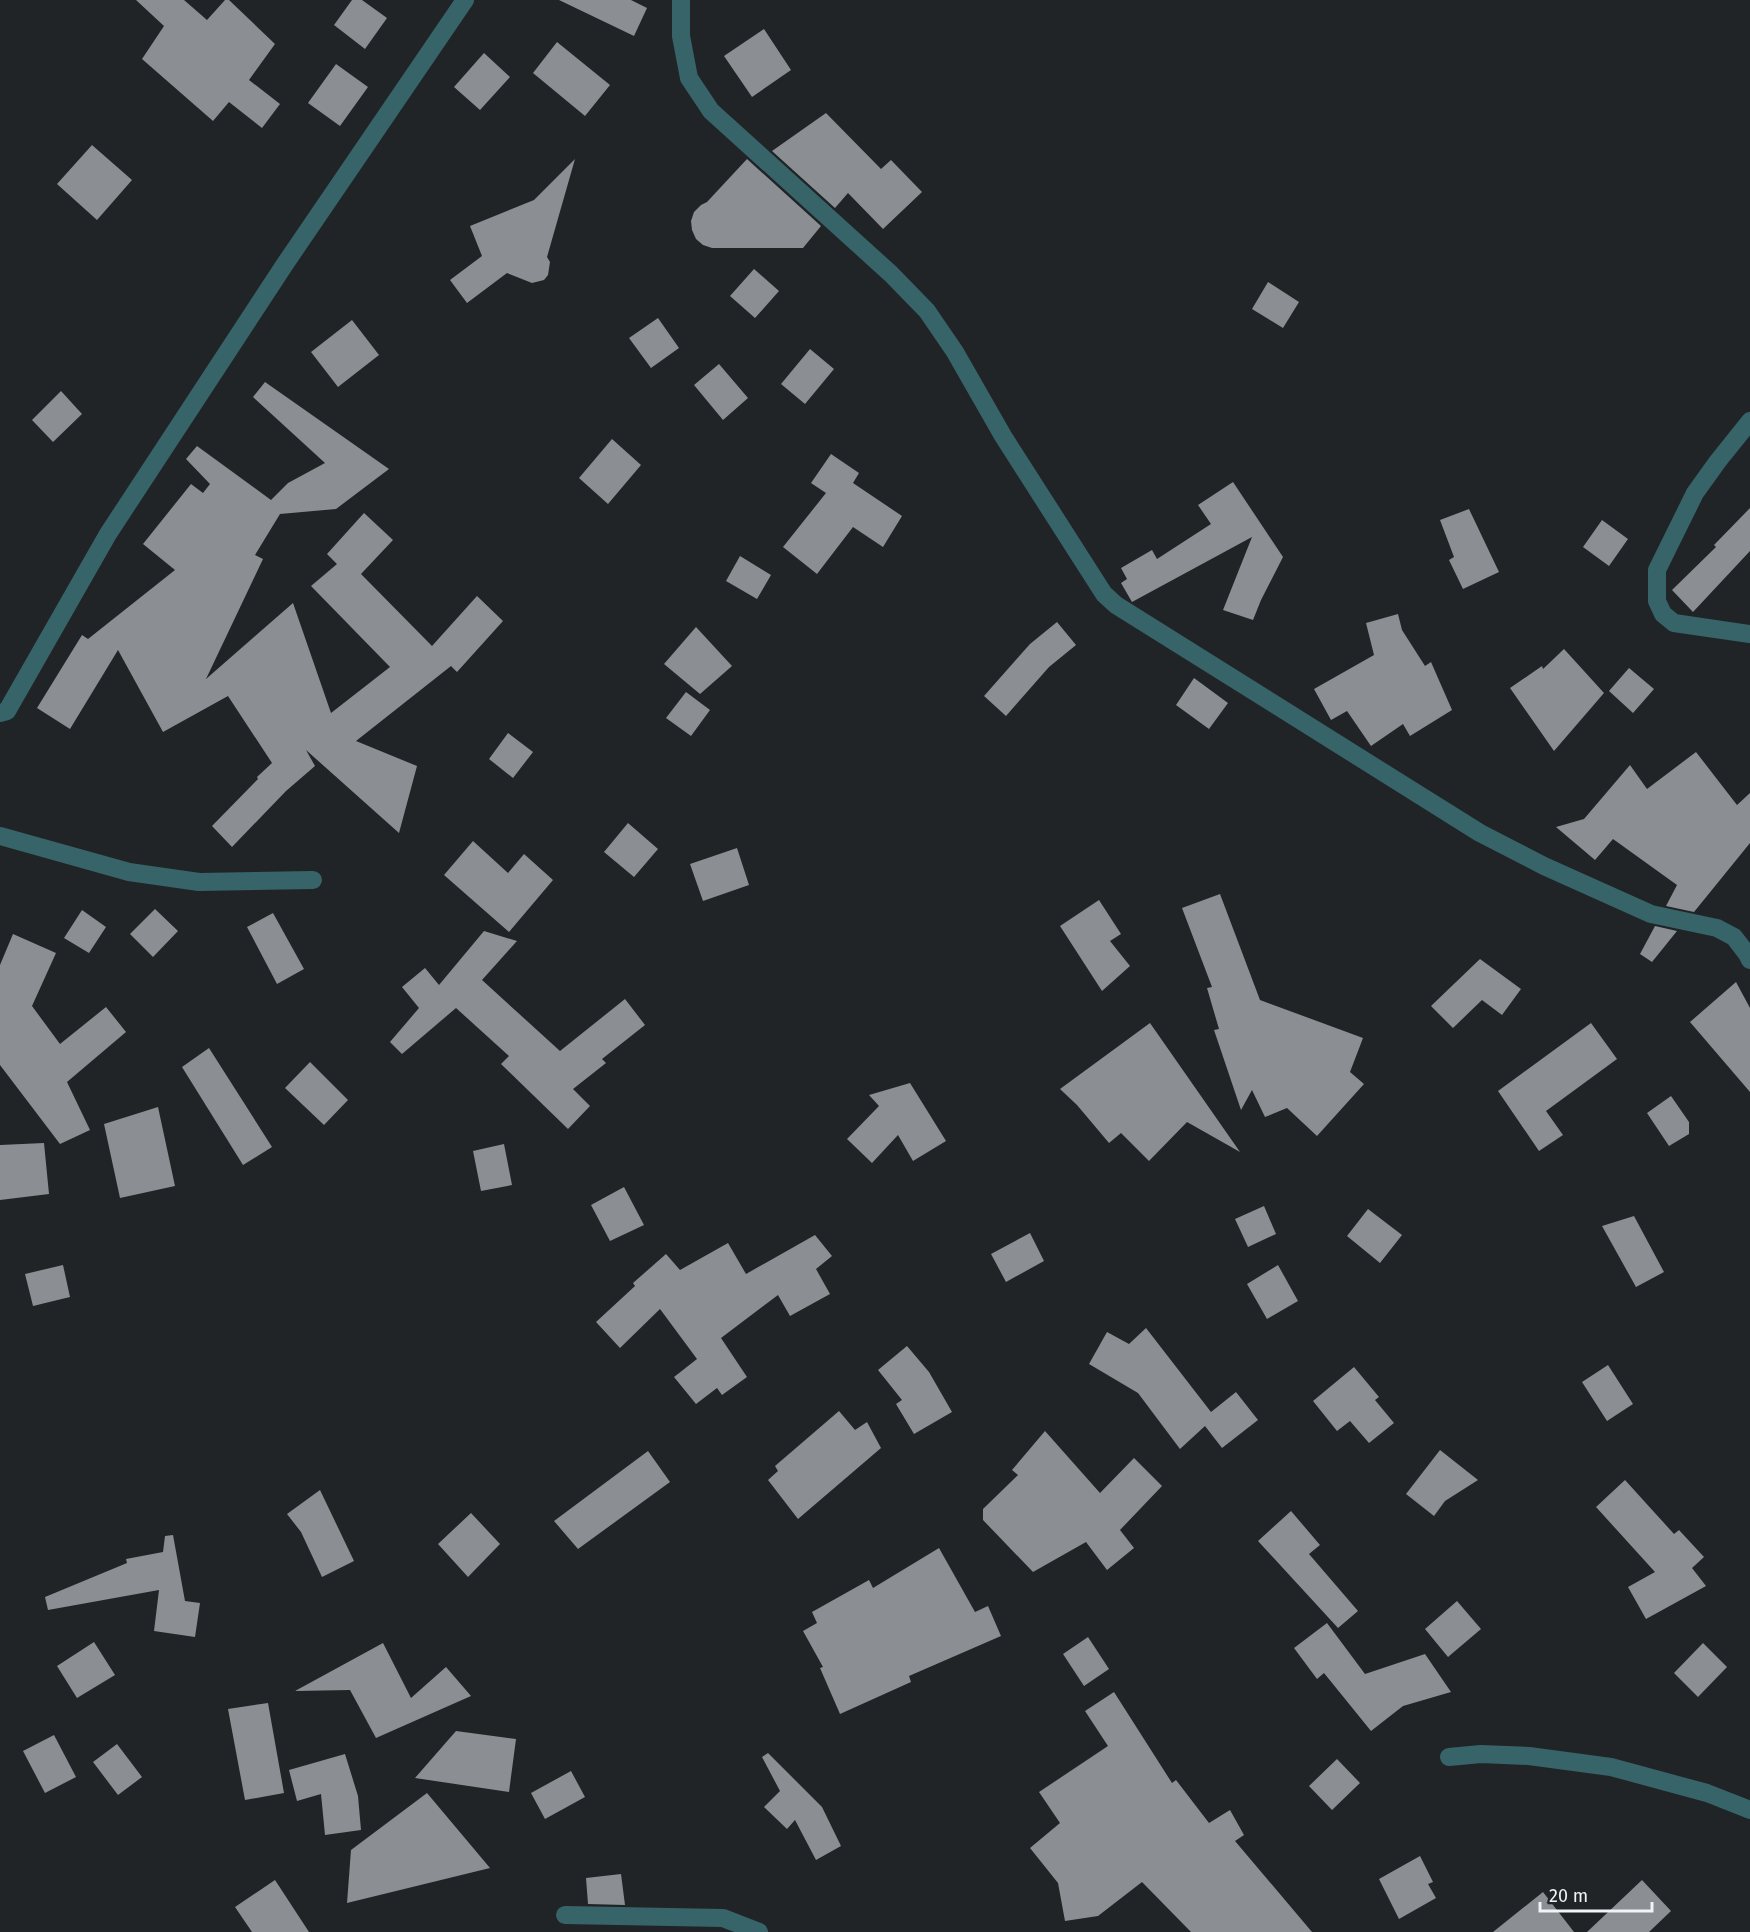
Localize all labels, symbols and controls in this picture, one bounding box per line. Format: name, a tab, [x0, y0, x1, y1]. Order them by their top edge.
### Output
scale bar	[1540, 1875, 1652, 1913]
text: 20 m	[1549, 1885, 1588, 1907]

